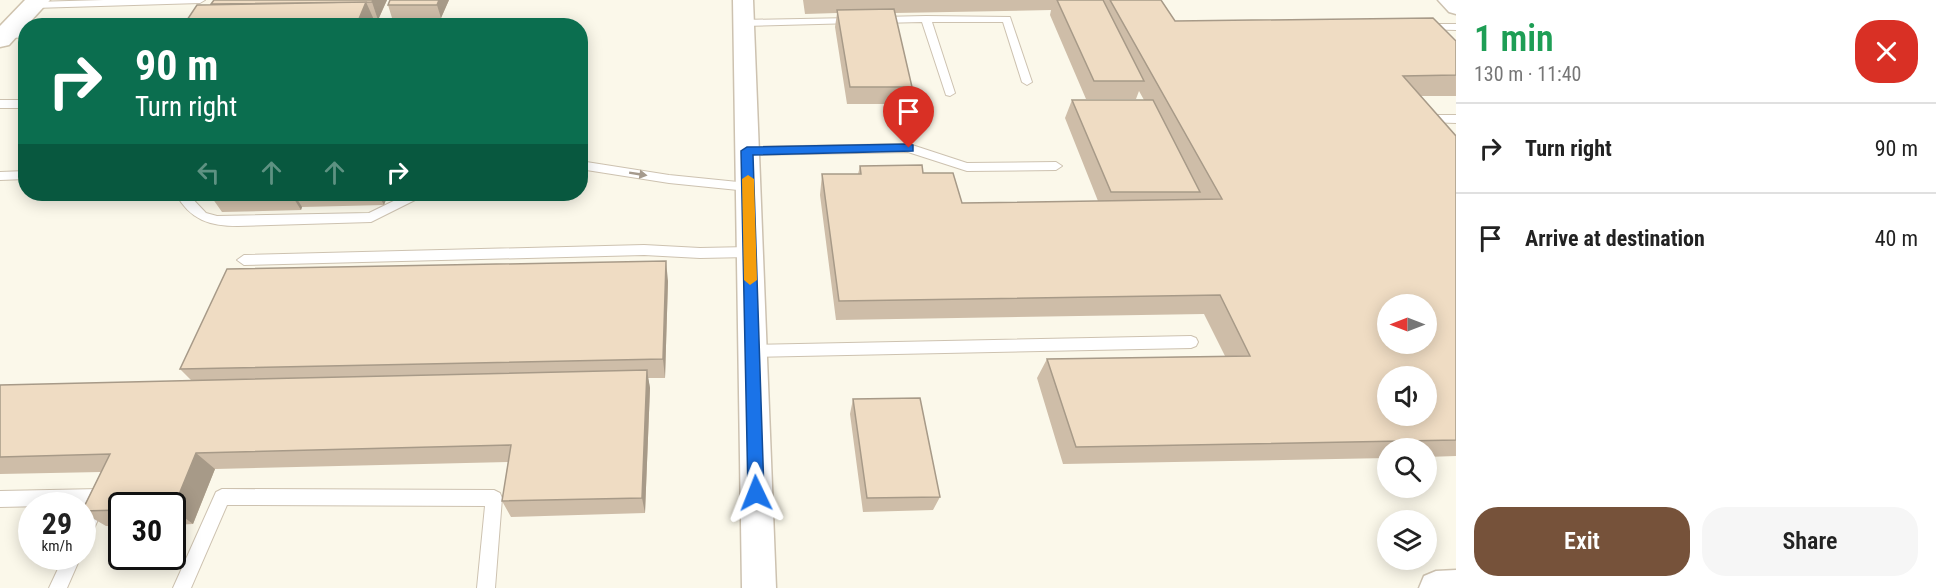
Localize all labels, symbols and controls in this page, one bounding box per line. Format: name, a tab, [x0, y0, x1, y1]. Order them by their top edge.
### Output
text: 1 min	[1474, 18, 1554, 60]
button: close	[1855, 20, 1918, 83]
text: 90 m	[135, 41, 218, 90]
icon: right	[36, 42, 114, 120]
text: 130 m · 11:40	[1474, 62, 1581, 86]
pin	[883, 86, 934, 148]
text: Turn right	[135, 91, 237, 123]
icon: arrive	[892, 95, 925, 128]
icon: right	[1474, 132, 1507, 165]
text: Turn right	[1525, 136, 1612, 161]
text: 90 m	[1875, 136, 1918, 161]
icon: left	[192, 156, 225, 189]
icon: ahead	[255, 156, 288, 189]
icon: ahead	[318, 156, 351, 189]
icon: right	[381, 156, 414, 189]
one-way arrow	[629, 170, 648, 179]
icon: arrive	[1474, 222, 1507, 255]
text: Arrive at destination	[1525, 226, 1705, 251]
text: 40 m	[1875, 226, 1918, 251]
north arrow	[1377, 294, 1437, 354]
map controls	[1377, 294, 1437, 570]
button: sound	[1377, 366, 1437, 426]
button: search	[1377, 438, 1437, 498]
position arrow	[724, 461, 788, 525]
speed limit sign: 30	[108, 492, 186, 570]
text: 29	[42, 506, 72, 541]
button: Exit	[1474, 507, 1690, 576]
button: Share	[1702, 507, 1918, 576]
button: layers	[1377, 510, 1437, 570]
text: km/h	[42, 537, 72, 555]

